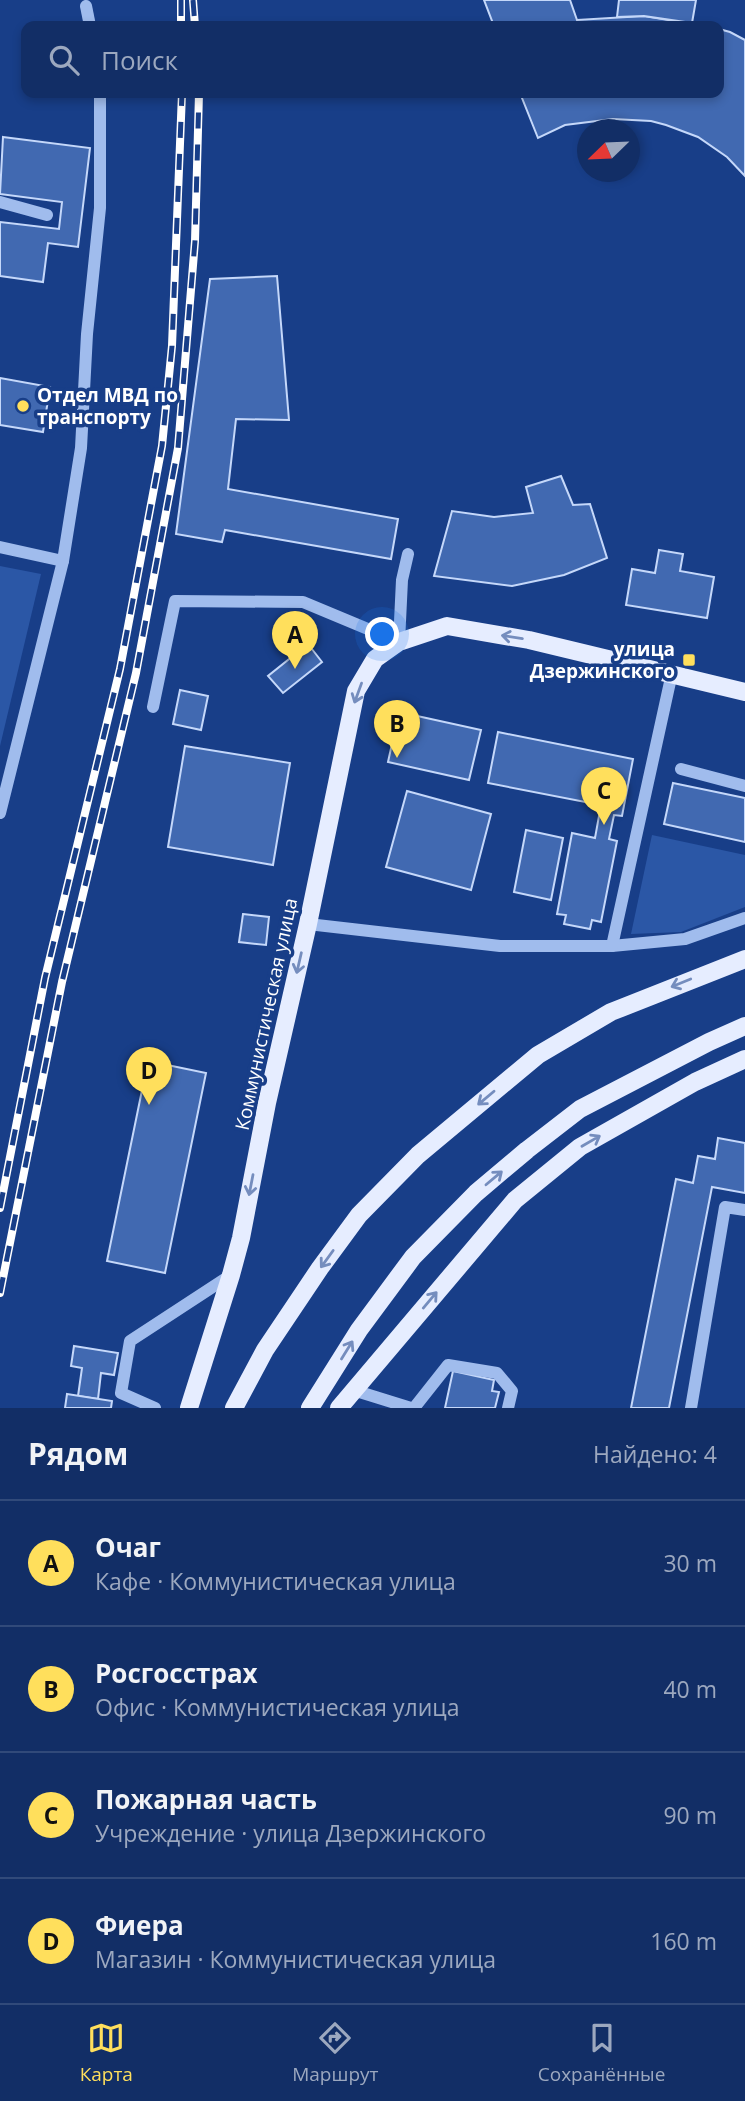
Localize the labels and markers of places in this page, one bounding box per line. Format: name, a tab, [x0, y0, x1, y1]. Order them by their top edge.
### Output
place label: Отдел МВД по транспорту	[37, 382, 178, 430]
marker: Отдел МВД по транспорту	[15, 398, 31, 414]
pin: A	[272, 611, 318, 669]
place label: улица Дзержинского	[530, 636, 675, 684]
marker: улица Дзержинского	[681, 652, 697, 668]
pin: B	[374, 700, 420, 758]
pin: C	[581, 767, 627, 825]
pin: D	[126, 1047, 172, 1105]

